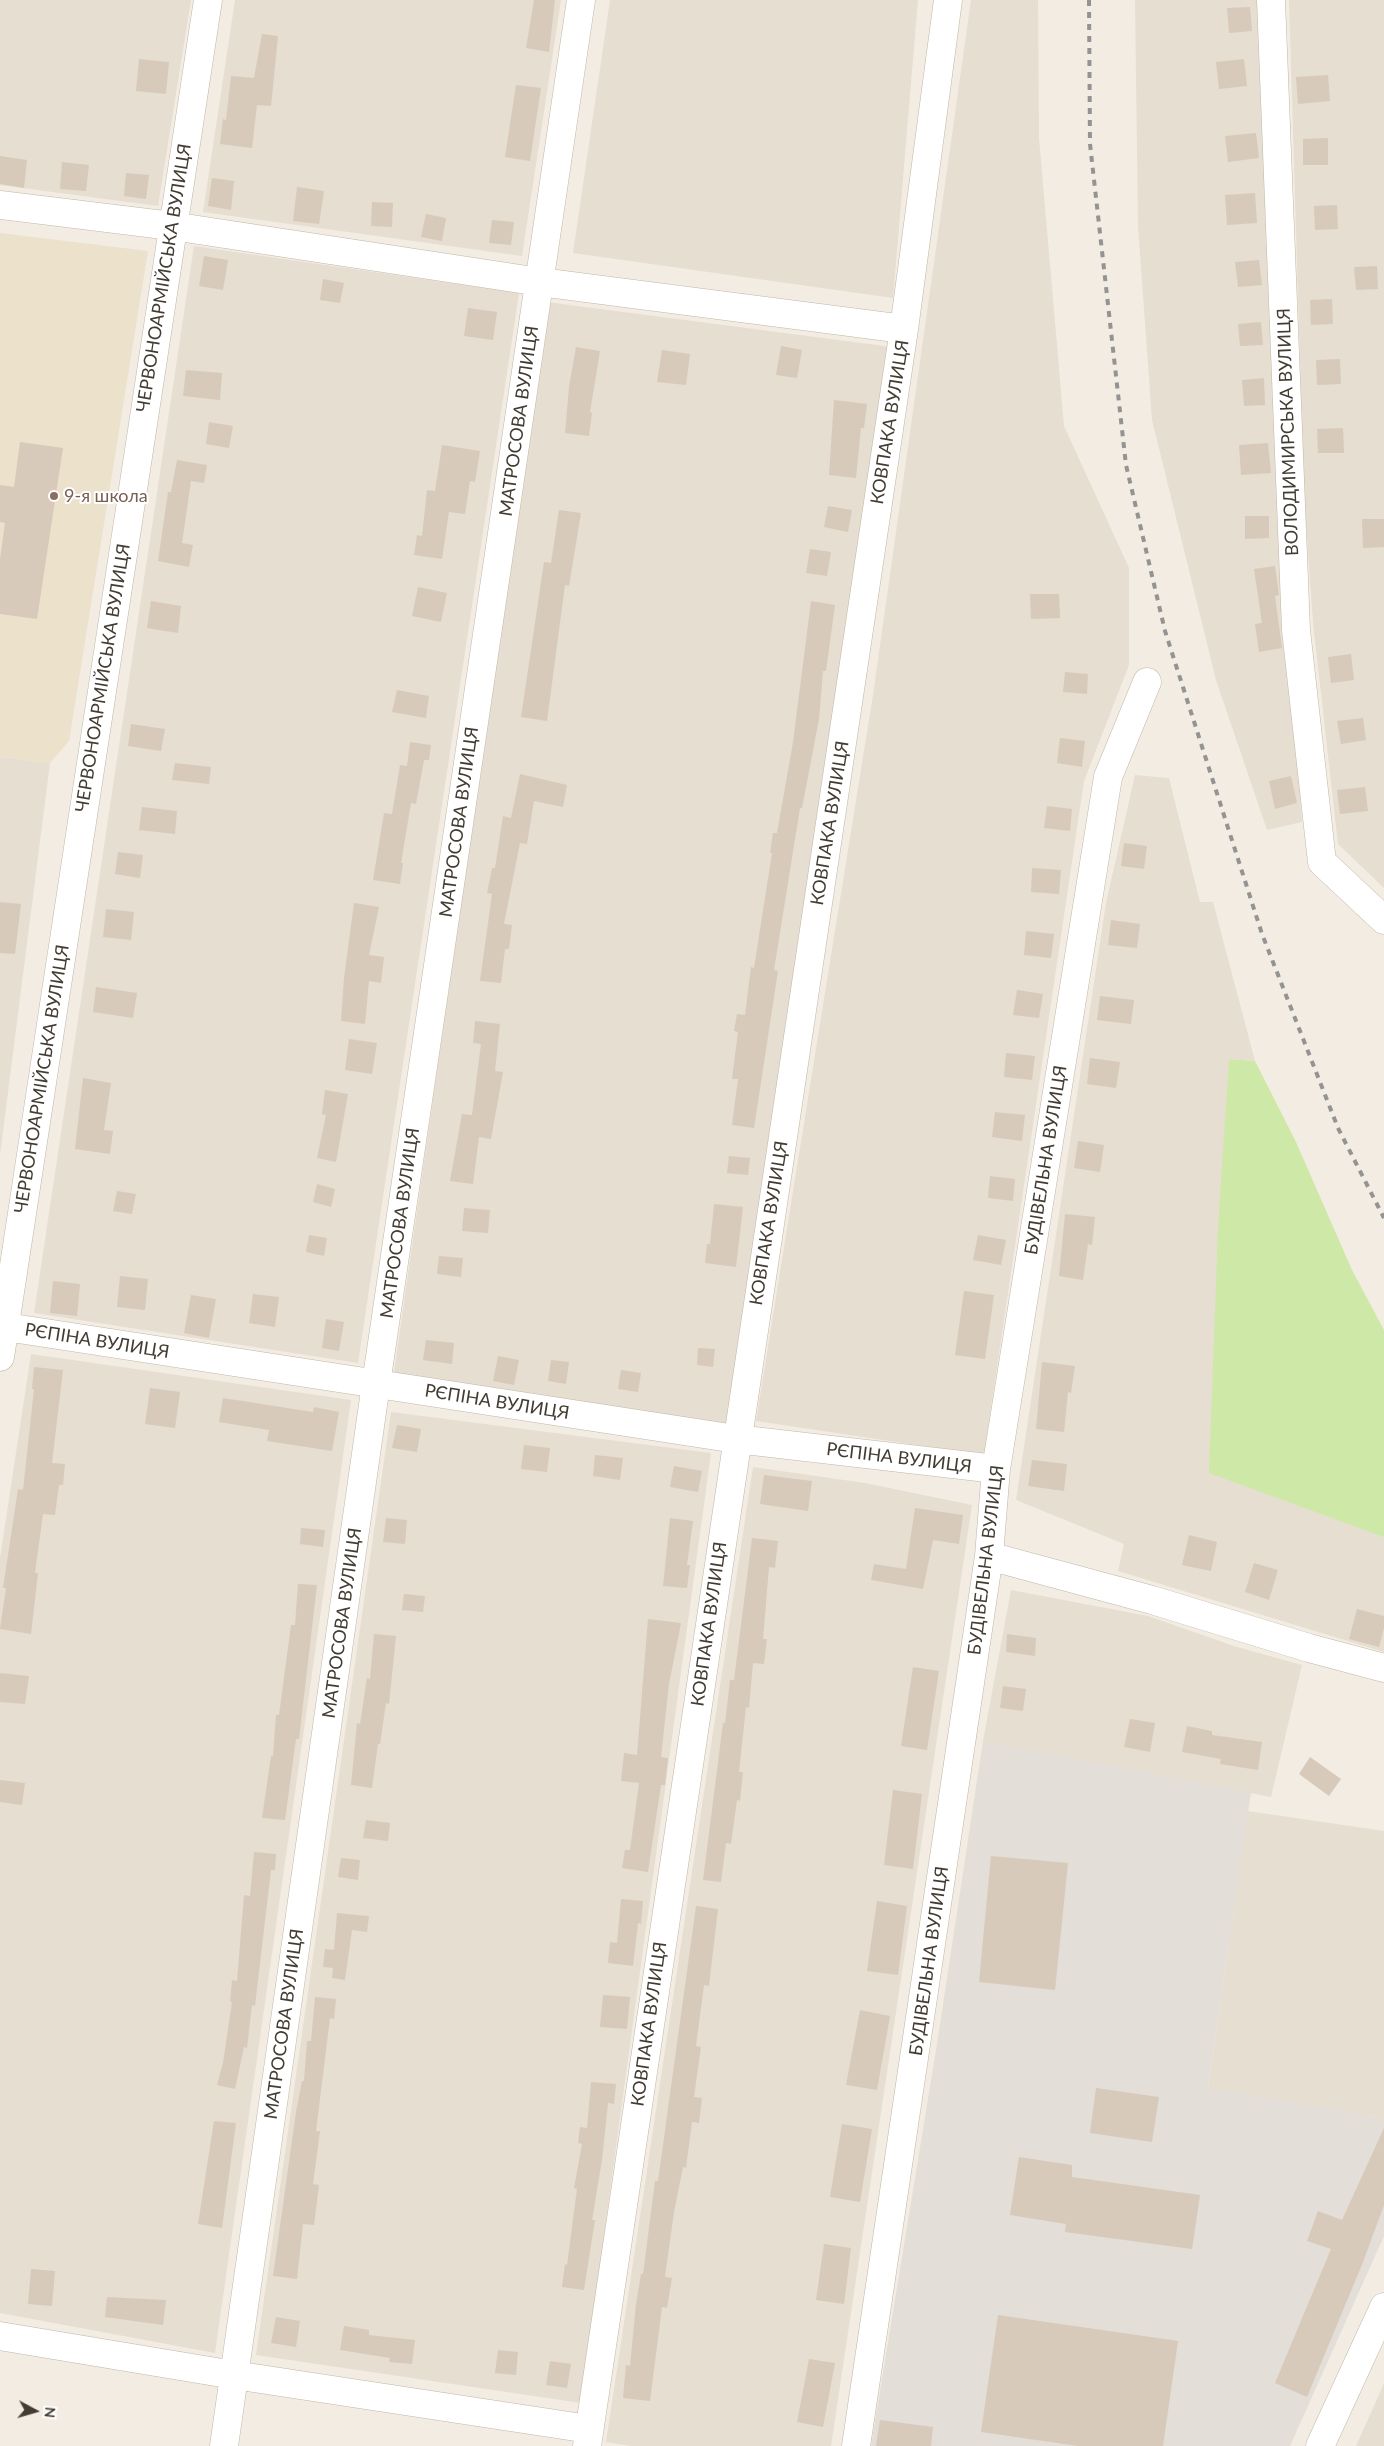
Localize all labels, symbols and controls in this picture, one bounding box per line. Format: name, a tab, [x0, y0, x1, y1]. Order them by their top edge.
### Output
street label: ЧЕРВОНОАРМІЙСЬКА ВУЛИЦЯ	[132, 142, 196, 414]
street label: ВОЛОДИМИРСЬКА ВУЛИЦЯ	[1273, 308, 1303, 556]
street label: МАТРОСОВА ВУЛИЦЯ	[495, 324, 543, 518]
street label: КОВПАКА ВУЛИЦЯ	[866, 338, 914, 506]
place label: 9-я школа	[64, 485, 148, 507]
marker: 9-я школа	[48, 490, 60, 502]
street label: ЧЕРВОНОАРМІЙСЬКА ВУЛИЦЯ	[71, 542, 135, 814]
street label: МАТРОСОВА ВУЛИЦЯ	[435, 725, 483, 919]
street label: КОВПАКА ВУЛИЦЯ	[806, 739, 854, 907]
street label: ЧЕРВОНОАРМІЙСЬКА ВУЛИЦЯ	[10, 943, 74, 1215]
street label: БУДІВЕЛЬНА ВУЛИЦЯ	[1020, 1064, 1072, 1256]
street label: МАТРОСОВА ВУЛИЦЯ	[376, 1126, 424, 1320]
street label: КОВПАКА ВУЛИЦЯ	[745, 1139, 793, 1307]
street label: РЄПІНА ВУЛИЦЯ	[23, 1319, 171, 1363]
street label: РЄПІНА ВУЛИЦЯ	[423, 1380, 571, 1424]
street label: РЄПІНА ВУЛИЦЯ	[825, 1438, 973, 1478]
street label: БУДІВЕЛЬНА ВУЛИЦЯ	[964, 1464, 1008, 1656]
street label: МАТРОСОВА ВУЛИЦЯ	[318, 1526, 366, 1720]
street label: КОВПАКА ВУЛИЦЯ	[687, 1540, 731, 1708]
street label: БУДІВЕЛЬНА ВУЛИЦЯ	[905, 1865, 953, 2057]
street label: МАТРОСОВА ВУЛИЦЯ	[260, 1927, 308, 2121]
street label: КОВПАКА ВУЛИЦЯ	[627, 1940, 671, 2108]
north arrow	[10, 2386, 60, 2436]
text: N	[41, 2406, 59, 2419]

